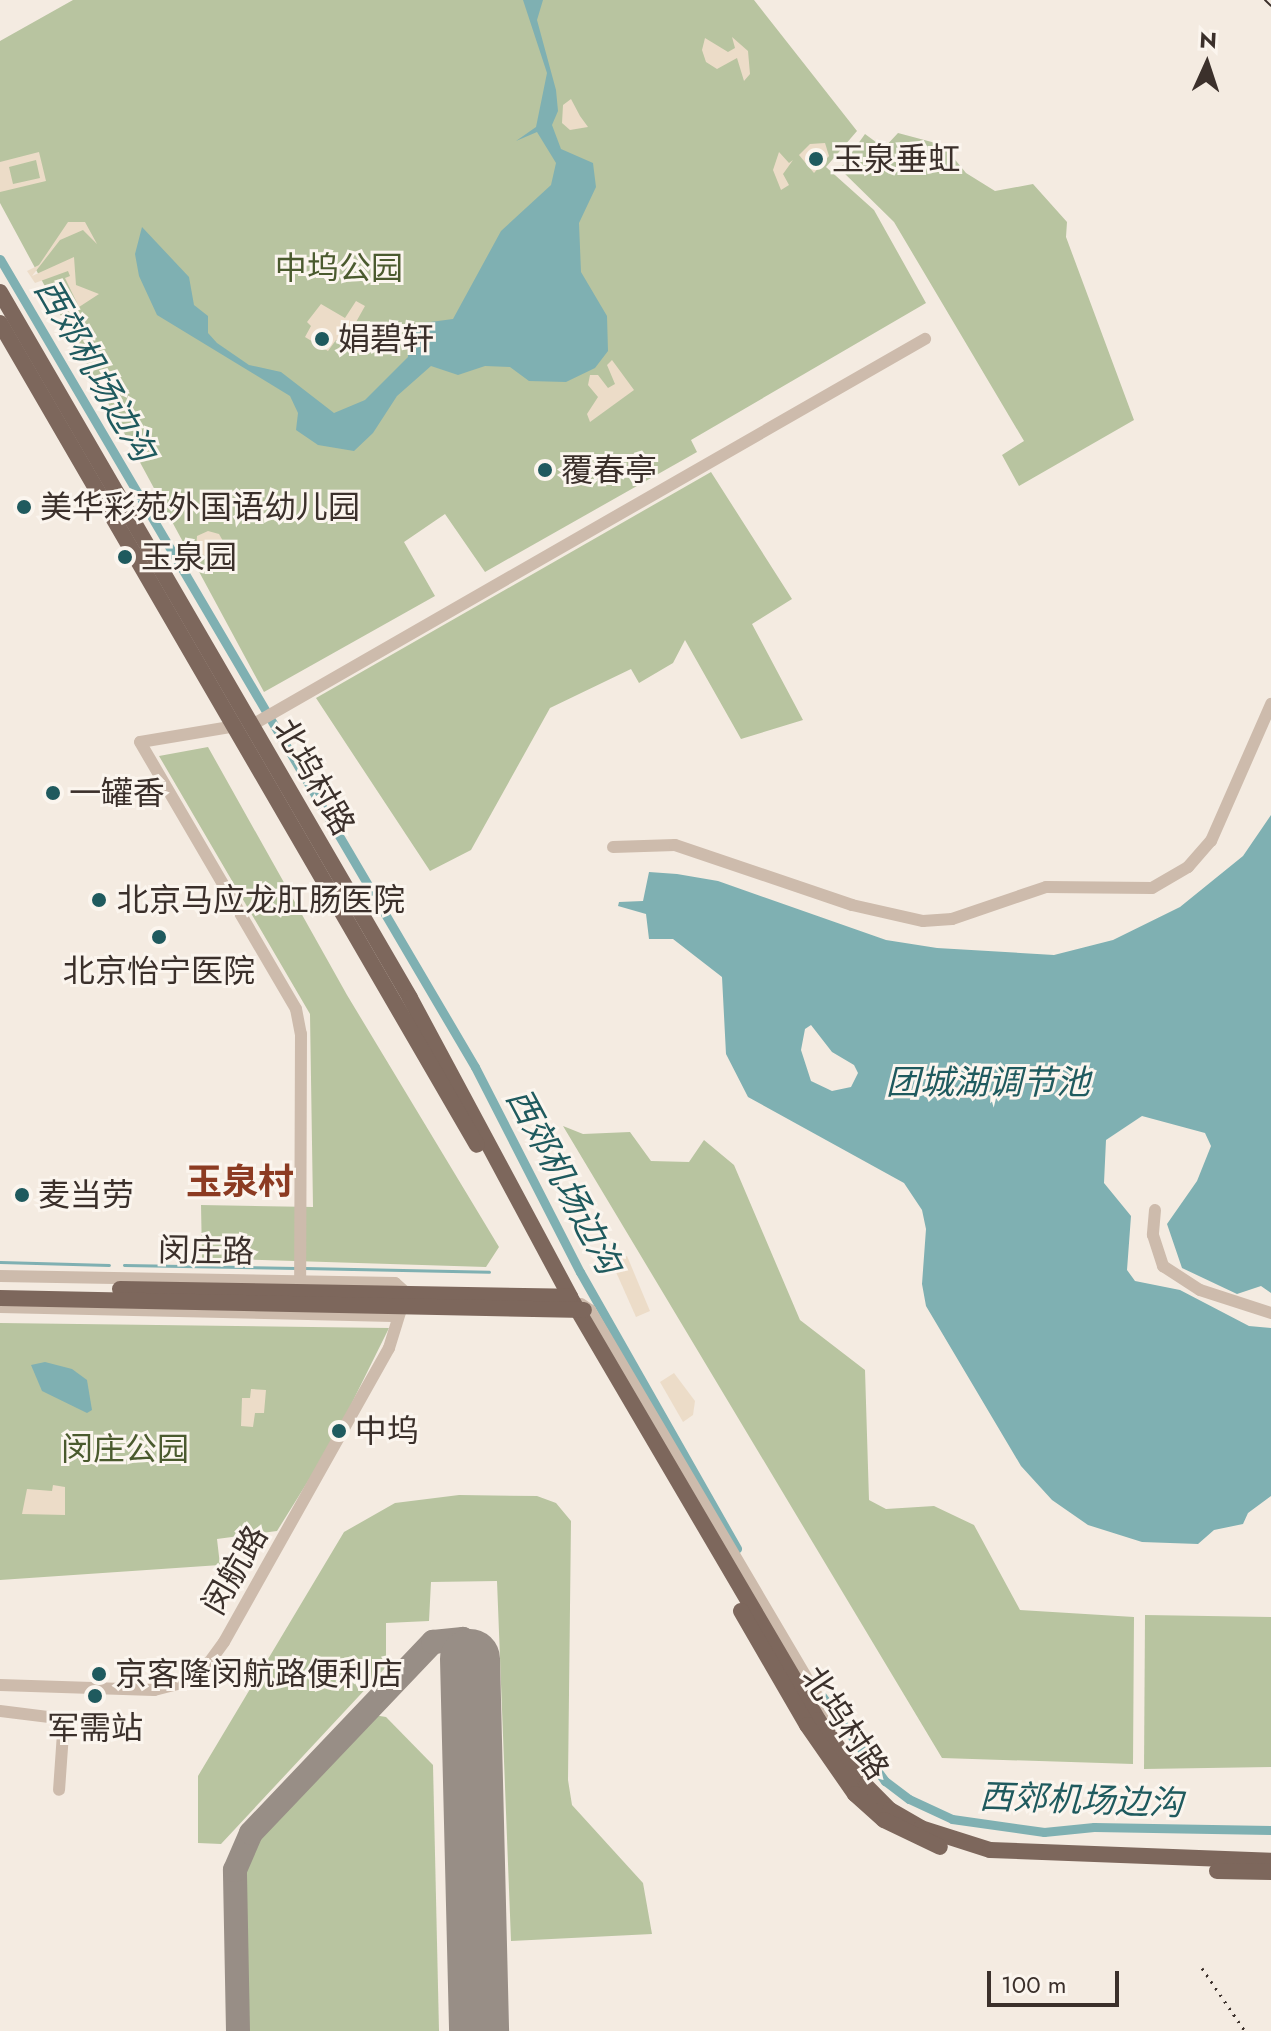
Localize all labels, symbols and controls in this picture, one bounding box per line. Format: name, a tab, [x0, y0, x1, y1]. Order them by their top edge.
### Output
north arrow	[1167, 24, 1247, 104]
text: N	[1199, 24, 1218, 56]
place label: 玉泉垂虹	[832, 140, 960, 178]
marker: 玉泉垂虹	[807, 150, 825, 168]
park label: 中坞公园	[275, 249, 403, 287]
water label: 西郊机场边沟	[26, 271, 164, 469]
place label: 娟碧轩	[338, 320, 434, 358]
marker: 娟碧轩	[313, 330, 331, 348]
place label: 覆春亭	[561, 451, 657, 489]
marker: 覆春亭	[536, 461, 554, 479]
place label: 美华彩苑外国语幼儿园	[40, 488, 360, 526]
marker: 美华彩苑外国语幼儿园	[15, 498, 33, 516]
place label: 玉泉园	[141, 538, 237, 576]
marker: 玉泉园	[116, 548, 134, 566]
street label: 北坞村路	[265, 712, 363, 842]
place label: 一罐香	[69, 774, 165, 812]
marker: 一罐香	[44, 784, 62, 802]
place label: 北京马应龙肛肠医院	[117, 881, 405, 919]
marker: 北京马应龙肛肠医院	[88, 889, 110, 911]
marker: 北京怡宁医院	[148, 926, 170, 948]
place label: 北京怡宁医院	[63, 952, 255, 990]
water label: 团城湖调节池	[886, 1063, 1090, 1103]
water label: 西郊机场边沟	[498, 1081, 630, 1281]
district label: 玉泉村	[186, 1160, 294, 1204]
place label: 麦当劳	[38, 1176, 134, 1214]
marker: 麦当劳	[13, 1186, 31, 1204]
street label: 闵庄路	[158, 1231, 254, 1271]
place label: 中坞	[355, 1412, 419, 1450]
marker: 中坞	[330, 1422, 348, 1440]
park label: 闵庄公园	[61, 1430, 189, 1468]
street label: 闵航路	[194, 1519, 276, 1621]
place label: 京客隆闵航路便利店	[115, 1655, 403, 1693]
street label: 北坞村路	[793, 1659, 897, 1787]
marker: 京客隆闵航路便利店	[90, 1665, 108, 1683]
marker: 军需站	[86, 1687, 104, 1705]
place label: 军需站	[47, 1709, 143, 1747]
water label: 西郊机场边沟	[978, 1776, 1184, 1824]
scale bar	[991, 1955, 1123, 2005]
text: 100 m	[1001, 1967, 1067, 2002]

